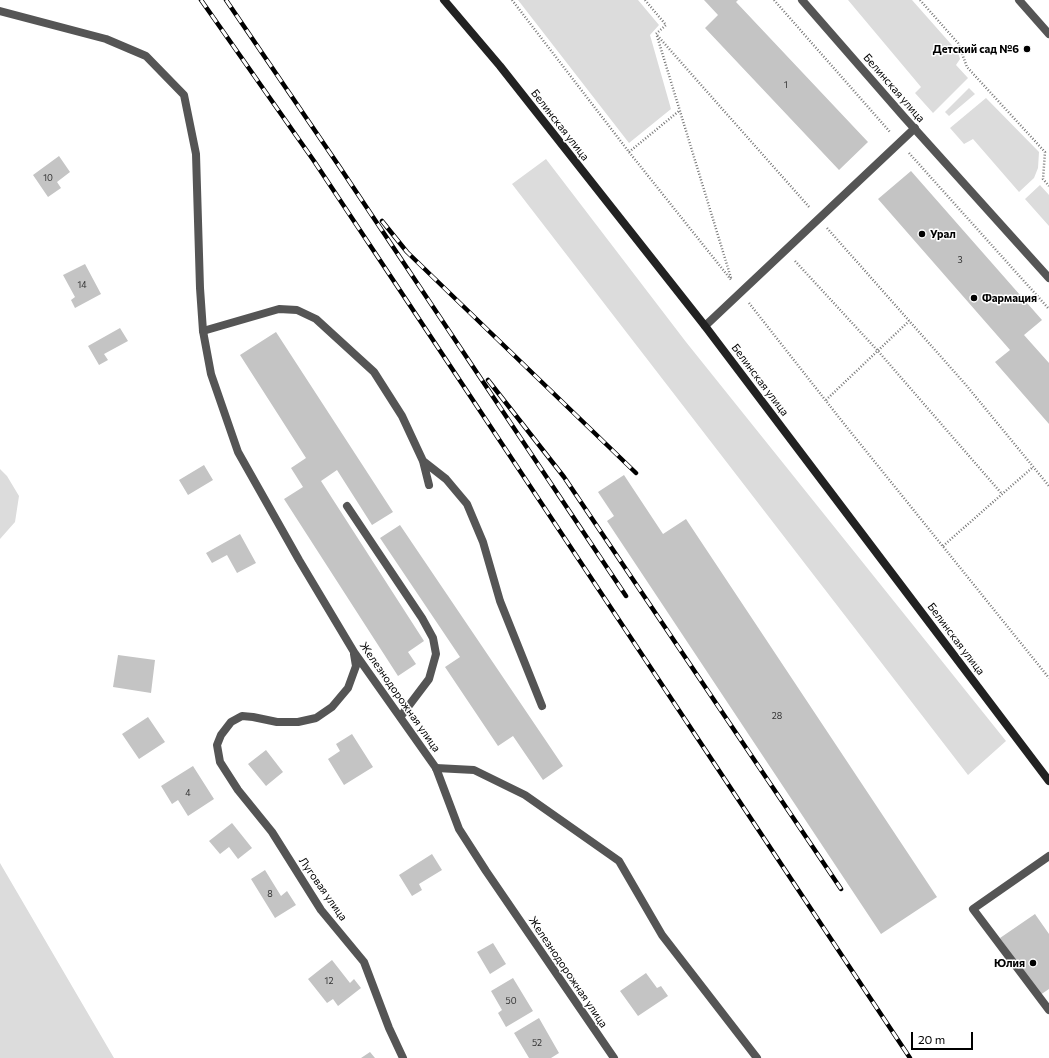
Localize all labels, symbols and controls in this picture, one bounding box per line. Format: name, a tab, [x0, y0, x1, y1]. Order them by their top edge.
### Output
place label: Детский сад №6	[933, 42, 1019, 56]
marker: Детский сад №6	[1022, 44, 1032, 54]
street label: Белинская улица	[861, 51, 927, 125]
house number: 1	[784, 80, 788, 90]
street label: Белинская улица	[528, 87, 592, 163]
house number: 10	[43, 173, 53, 183]
place label: Урал	[930, 227, 956, 241]
marker: Урал	[917, 229, 927, 239]
house number: 3	[957, 255, 963, 265]
house number: 14	[77, 280, 87, 290]
place label: Фармация	[982, 291, 1037, 305]
marker: Фармация	[969, 293, 979, 303]
street label: Белинская улица	[729, 341, 791, 419]
street label: Белинская улица	[925, 600, 987, 678]
street label: Железнодорожная улица	[357, 639, 443, 755]
house number: 28	[772, 711, 782, 721]
house number: 4	[185, 788, 191, 798]
street label: Луговая улица	[296, 855, 350, 923]
house number: 8	[267, 889, 273, 899]
street label: Железнодорожная улица	[526, 914, 610, 1030]
place label: Юлия	[994, 956, 1025, 970]
marker: Юлия	[1028, 958, 1038, 968]
house number: 12	[325, 976, 333, 986]
house number: 50	[505, 996, 517, 1006]
scale bar	[913, 1024, 975, 1050]
text: 20 m	[918, 1032, 945, 1046]
house number: 52	[532, 1038, 542, 1048]

